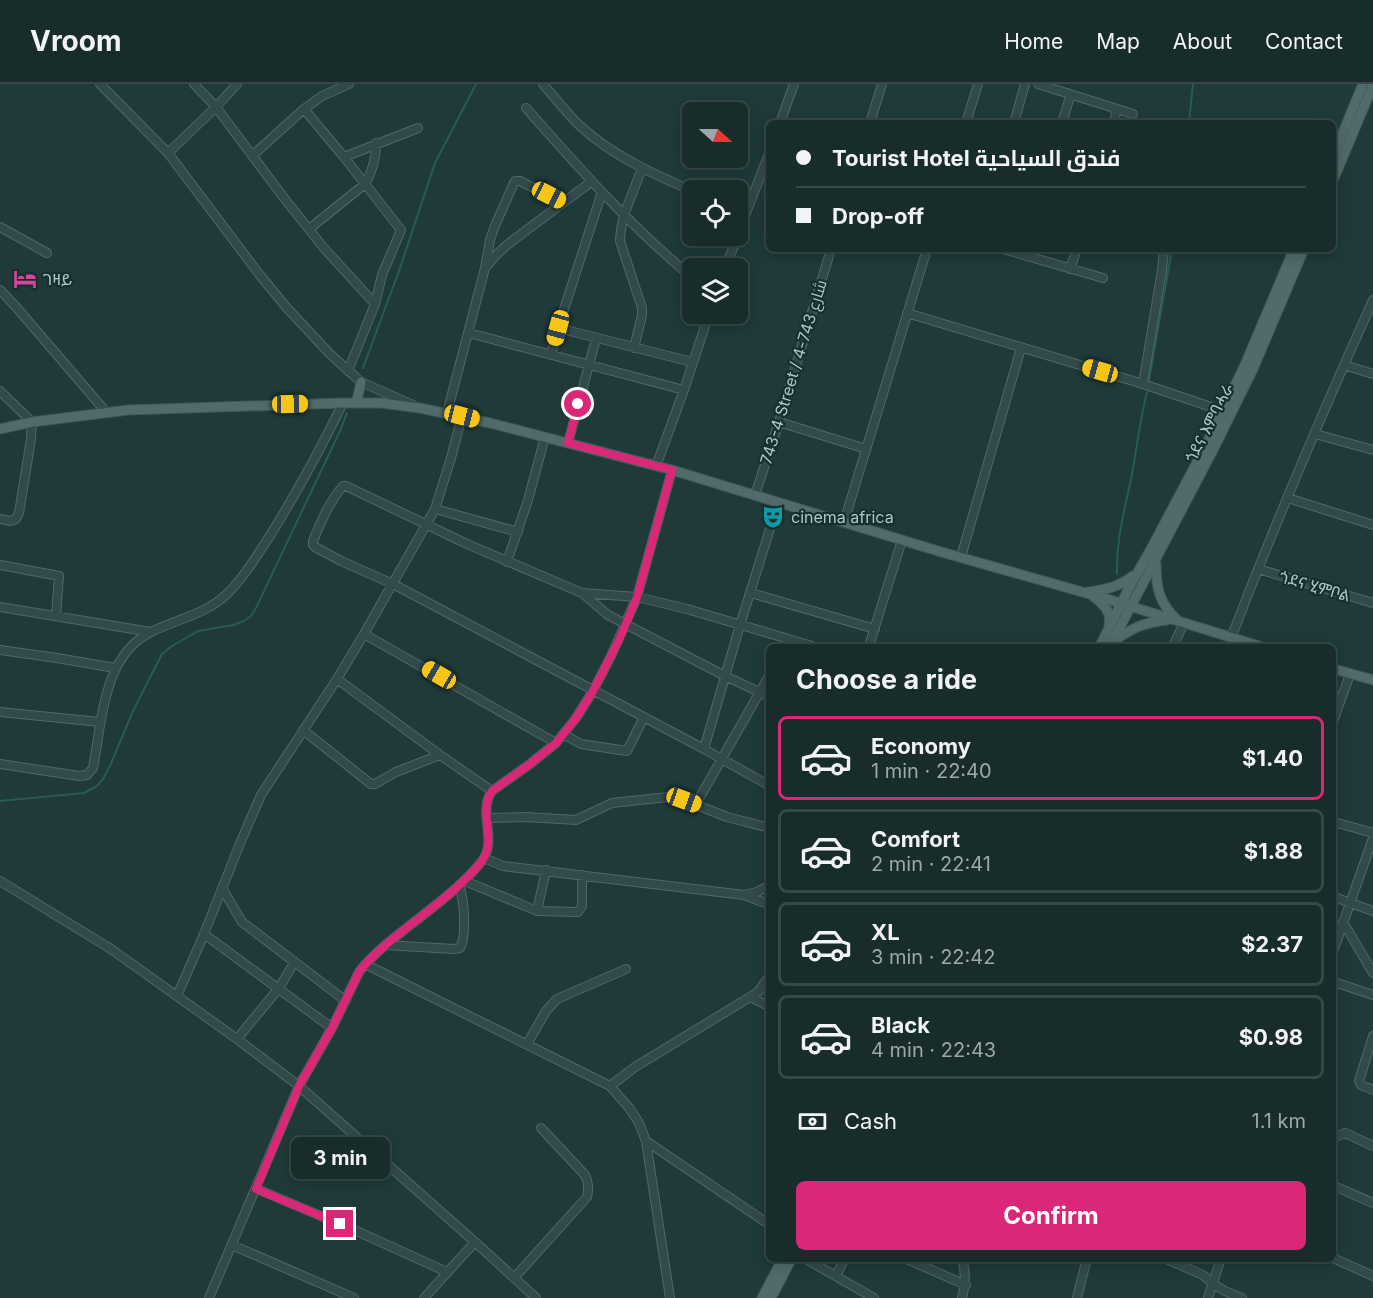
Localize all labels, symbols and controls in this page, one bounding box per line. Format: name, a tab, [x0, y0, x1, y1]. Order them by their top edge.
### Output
text: Vroom	[30, 24, 122, 58]
text: Home	[1004, 29, 1063, 54]
text: Map	[1096, 29, 1140, 54]
text: About	[1173, 29, 1232, 54]
text: Contact	[1265, 29, 1343, 54]
north arrow	[682, 102, 748, 168]
map controls	[682, 102, 748, 324]
text: Tourist Hotel فندق السياحية	[832, 145, 1120, 171]
car	[529, 179, 569, 211]
button: locate	[682, 180, 748, 246]
text: Drop-off	[832, 203, 924, 229]
button: layers	[682, 258, 748, 324]
hotel icon: ገዛይ	[12, 266, 38, 292]
place label: ገዛይ	[43, 269, 72, 289]
street label: 743-4 Street / شارع 743-4	[755, 277, 833, 467]
car	[545, 308, 571, 348]
car	[1080, 357, 1120, 385]
street label: ጎደና እምባሓራ	[1181, 380, 1238, 466]
route start	[564, 390, 591, 417]
car	[272, 395, 308, 413]
car	[442, 403, 482, 429]
theatre icon: cinema africa	[760, 504, 786, 530]
place label: cinema africa	[791, 507, 894, 527]
street label: ጎደና ሂምቦል	[1277, 566, 1353, 606]
car	[419, 658, 459, 692]
text: Choose a ride	[796, 663, 977, 696]
icon: car	[799, 731, 853, 785]
text: Economy	[871, 733, 971, 759]
text: $1.40	[1242, 745, 1303, 771]
text: 1 min · 22:40	[871, 759, 992, 783]
car	[664, 785, 704, 815]
icon: car	[799, 824, 853, 878]
text: Comfort	[871, 826, 960, 852]
text: $1.88	[1244, 838, 1303, 864]
text: 2 min · 22:41	[871, 852, 991, 876]
icon: car	[799, 917, 853, 971]
text: XL	[871, 919, 900, 945]
text: $2.37	[1241, 931, 1303, 957]
text: 3 min · 22:42	[871, 945, 995, 969]
icon: car	[799, 1010, 853, 1064]
text: Black	[871, 1012, 930, 1038]
text: $0.98	[1239, 1024, 1303, 1050]
text: 4 min · 22:43	[871, 1038, 996, 1062]
icon: cash	[796, 1105, 829, 1138]
text: Cash	[844, 1108, 897, 1134]
text: 1.1 km	[1252, 1109, 1306, 1133]
callout: 3 min	[290, 1137, 389, 1179]
text: 3 min	[314, 1146, 367, 1170]
button: Confirm	[796, 1181, 1306, 1250]
route end	[326, 1210, 353, 1237]

